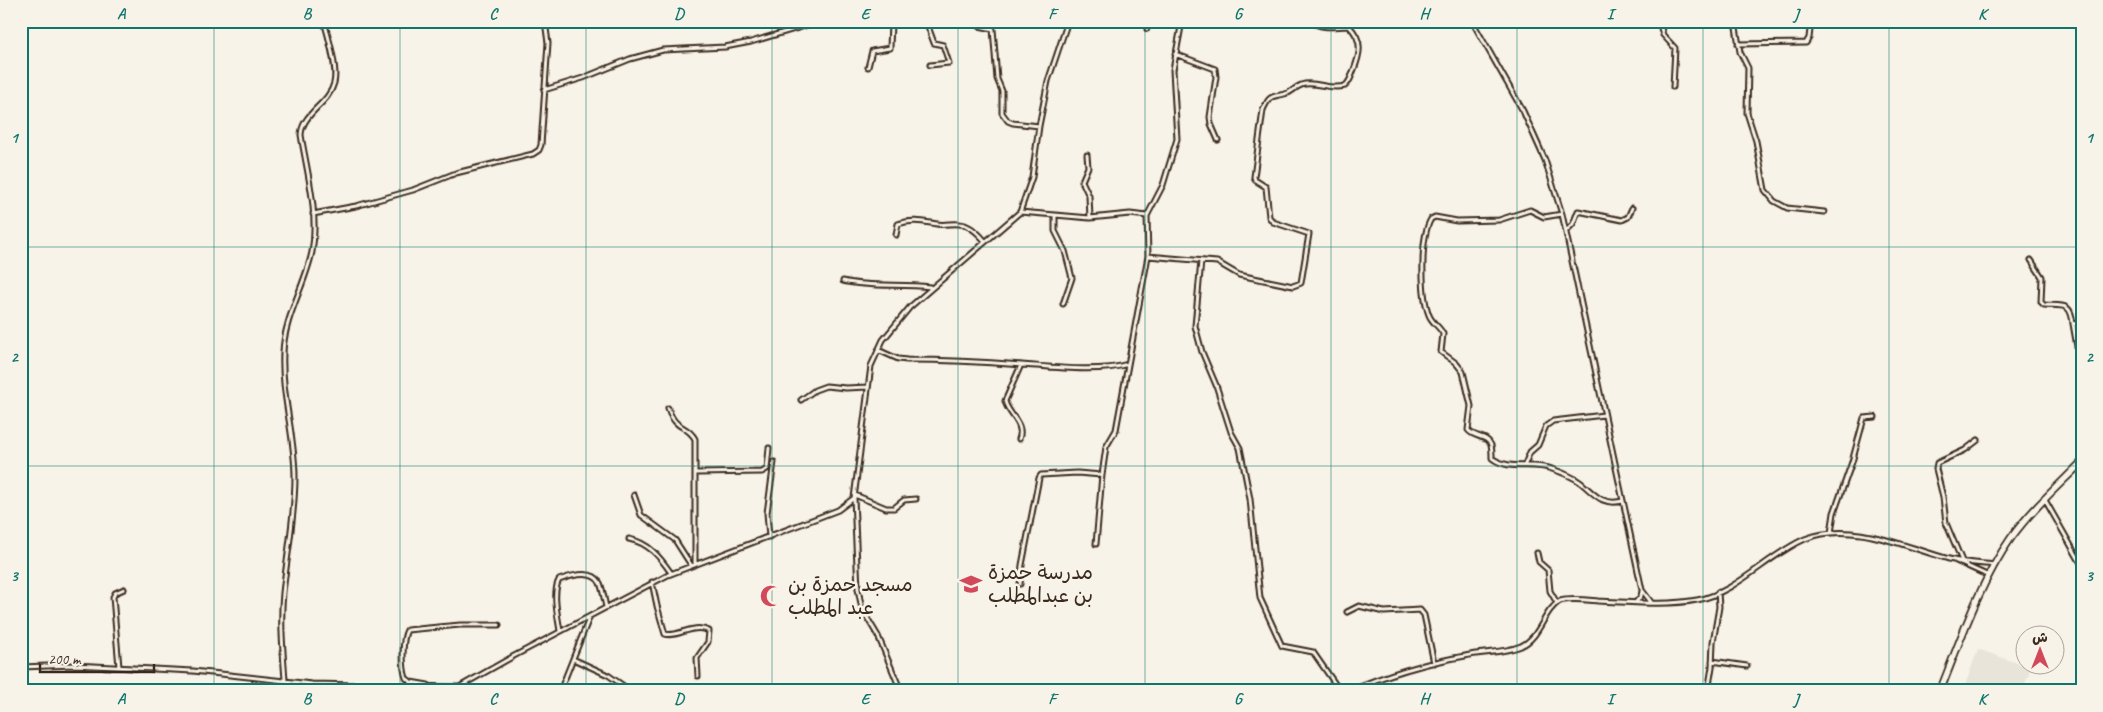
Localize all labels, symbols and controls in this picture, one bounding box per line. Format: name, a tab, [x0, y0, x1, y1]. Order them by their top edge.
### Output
text: A	[117, 4, 127, 24]
text: B	[303, 4, 313, 24]
text: C	[489, 4, 499, 24]
text: D	[674, 4, 685, 24]
text: E	[861, 4, 872, 24]
text: F	[1048, 4, 1059, 24]
text: G	[1234, 4, 1244, 24]
text: H	[1419, 4, 1431, 24]
text: I	[1607, 4, 1617, 24]
text: J	[1792, 4, 1801, 24]
text: K	[1978, 4, 1990, 24]
text: 1	[10, 128, 19, 148]
text: 1	[2085, 128, 2094, 148]
text: 2	[10, 347, 19, 367]
text: 2	[2085, 347, 2094, 367]
place label: مدرسة حمزة بن عبدالمطلب	[988, 560, 1093, 608]
text: 3	[10, 566, 19, 586]
text: 3	[2085, 566, 2094, 586]
school or university icon: مدرسة حمزة بن عبدالمطلب	[958, 571, 984, 597]
place label: مسجد حمزة بن عبد المطلب	[788, 572, 913, 620]
mosque icon: مسجد حمزة بن عبد المطلب	[758, 583, 784, 609]
north arrow	[2016, 624, 2066, 674]
text: ش	[2032, 629, 2048, 646]
scale bar	[40, 642, 154, 674]
text: 200 m	[48, 650, 82, 669]
text: A	[117, 689, 127, 709]
text: B	[303, 689, 313, 709]
text: C	[489, 689, 499, 709]
text: D	[674, 689, 685, 709]
text: E	[861, 689, 872, 709]
text: F	[1048, 689, 1059, 709]
text: G	[1234, 689, 1244, 709]
text: H	[1419, 689, 1431, 709]
text: I	[1607, 689, 1617, 709]
text: J	[1792, 689, 1801, 709]
text: K	[1978, 689, 1990, 709]

